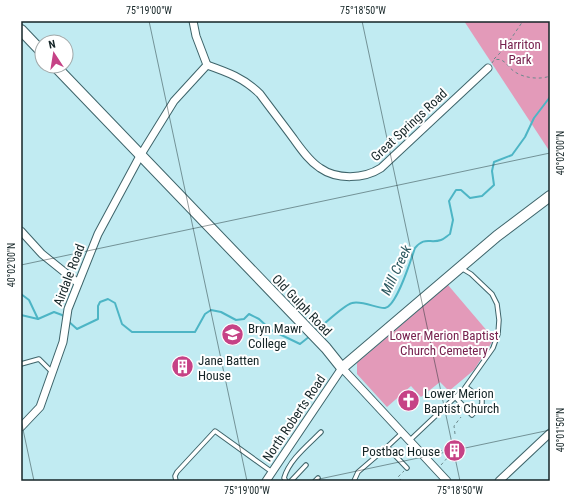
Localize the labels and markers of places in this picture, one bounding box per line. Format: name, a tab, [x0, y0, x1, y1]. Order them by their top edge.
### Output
place label: Bryn Mawr College	[248, 321, 302, 351]
school or university icon: Bryn Mawr College	[219, 322, 245, 348]
place label: Jane Batten House	[198, 353, 259, 383]
building icon: Jane Batten House	[169, 354, 195, 380]
place label: Lower Merion Baptist Church	[424, 386, 499, 416]
church icon: Lower Merion Baptist Church	[396, 387, 422, 413]
building icon: Postbac House	[442, 438, 468, 464]
place label: Postbac House	[362, 444, 440, 459]

